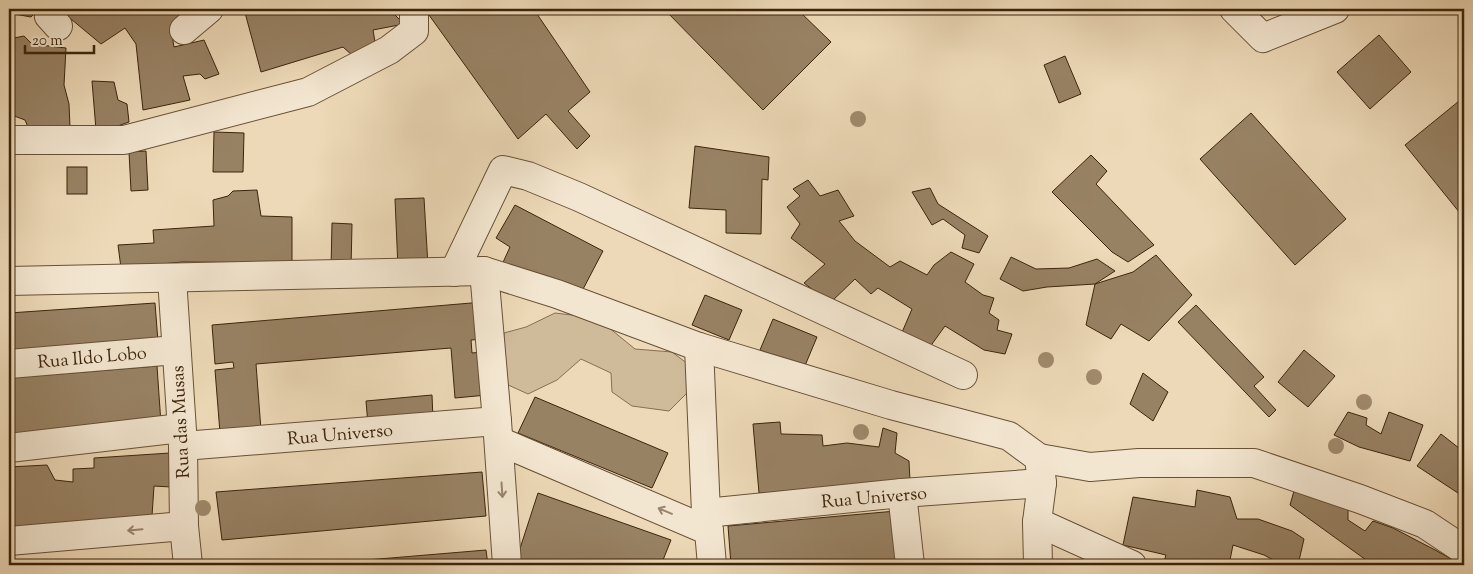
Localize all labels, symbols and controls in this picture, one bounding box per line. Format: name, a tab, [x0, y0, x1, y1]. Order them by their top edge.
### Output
scale bar	[25, 22, 94, 54]
text: 20 m	[32, 31, 63, 52]
street label: Rua Ildo Lobo	[36, 341, 148, 377]
street label: Rua das Musas	[166, 365, 198, 479]
street label: Rua Universo	[286, 418, 394, 454]
street label: Rua Universo	[820, 481, 928, 517]
one-way arrow	[498, 482, 507, 498]
one-way arrow	[657, 506, 672, 515]
one-way arrow	[128, 525, 144, 535]

